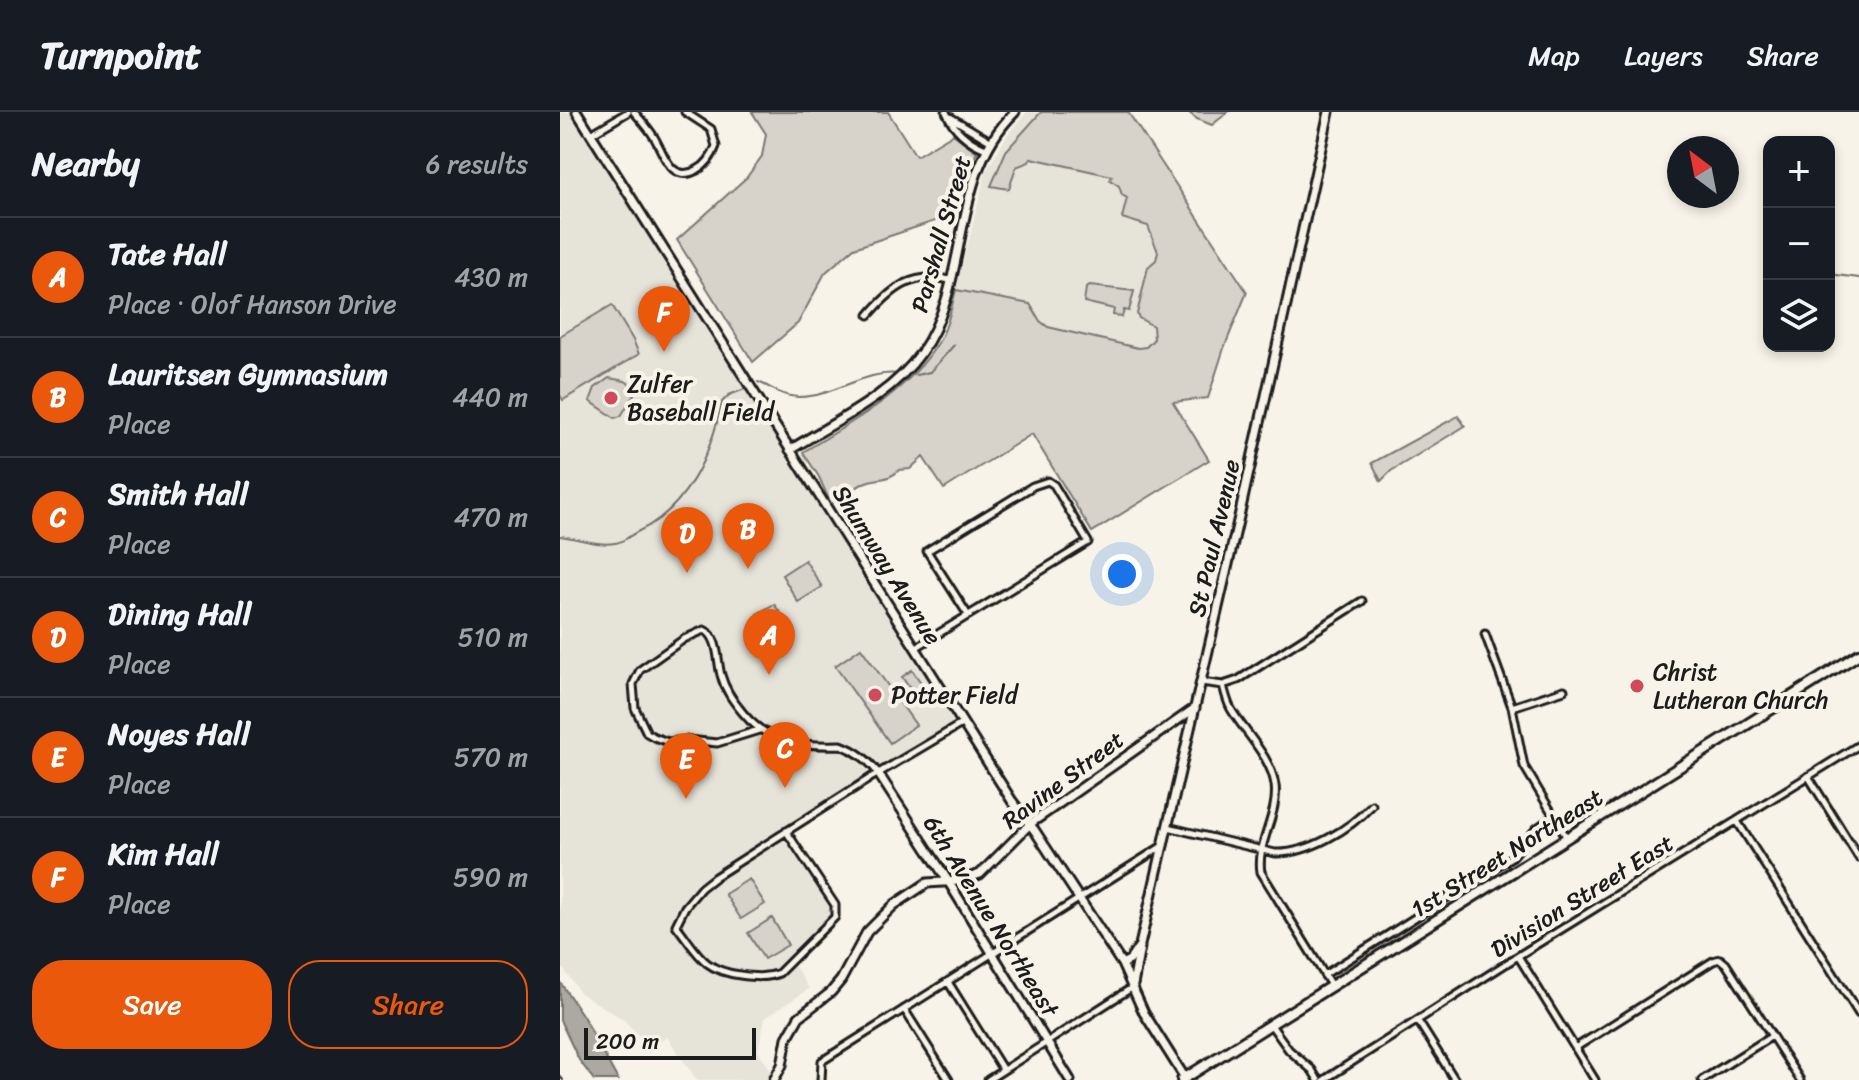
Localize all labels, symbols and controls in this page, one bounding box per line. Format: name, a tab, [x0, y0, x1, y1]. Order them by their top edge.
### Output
text: Turnpoint	[40, 22, 201, 89]
text: Map	[1528, 31, 1580, 80]
text: Layers	[1624, 31, 1703, 80]
text: Share	[1747, 31, 1819, 80]
text: Nearby	[32, 134, 140, 194]
north arrow	[1667, 136, 1739, 208]
map controls	[1763, 136, 1835, 352]
button: +	[1763, 136, 1835, 208]
text: 6 results	[426, 141, 528, 187]
street label: Parshall Street	[899, 150, 983, 318]
button: −	[1763, 208, 1835, 280]
text: Tate Hall	[108, 227, 227, 281]
text: A	[49, 254, 67, 300]
text: 430 m	[454, 254, 528, 300]
button: layers	[1763, 280, 1835, 352]
text: Place · Olof Hanson Drive	[108, 281, 397, 327]
pin: F	[638, 286, 690, 352]
text: Lauritsen Gymnasium	[108, 347, 388, 401]
place label: Zulfer Baseball Field	[627, 363, 775, 433]
text: B	[50, 374, 66, 420]
text: 440 m	[452, 374, 528, 420]
marker: Zulfer Baseball Field	[602, 389, 620, 407]
text: Place	[108, 401, 171, 447]
street label: St Paul Avenue	[1175, 455, 1253, 621]
text: Smith Hall	[108, 467, 248, 521]
street label: Shumway Avenue	[821, 476, 953, 654]
text: C	[50, 494, 66, 540]
text: 470 m	[454, 494, 528, 540]
pin: B	[722, 503, 774, 569]
pin: D	[661, 507, 713, 573]
text: Place	[108, 521, 171, 567]
your location	[1102, 554, 1142, 594]
text: Dining Hall	[108, 587, 251, 641]
pin: A	[743, 609, 795, 675]
text: D	[50, 614, 66, 660]
text: 510 m	[458, 614, 528, 660]
text: Place	[108, 641, 171, 687]
place label: Christ Lutheran Church	[1653, 651, 1828, 721]
place label: Potter Field	[891, 674, 1019, 716]
marker: Christ Lutheran Church	[1628, 677, 1646, 695]
marker: Potter Field	[866, 686, 884, 704]
text: Noyes Hall	[108, 707, 250, 761]
street label: Ravine Street	[993, 720, 1133, 840]
pin: C	[759, 722, 811, 788]
pin: E	[660, 733, 712, 799]
text: E	[51, 734, 65, 780]
text: 570 m	[454, 734, 528, 780]
text: Place	[108, 761, 171, 807]
street label: 1st Street Northeast	[1403, 777, 1611, 929]
street label: 6th Avenue Northeast	[912, 807, 1071, 1027]
street label: Division Street East	[1482, 823, 1682, 969]
text: Kim Hall	[108, 827, 219, 881]
text: F	[51, 854, 65, 900]
text: 590 m	[453, 854, 528, 900]
text: Place	[108, 881, 171, 927]
button: Save	[32, 960, 272, 1049]
button: Share	[288, 960, 528, 1049]
text: 200 m	[596, 1022, 659, 1061]
scale bar	[584, 1024, 756, 1060]

